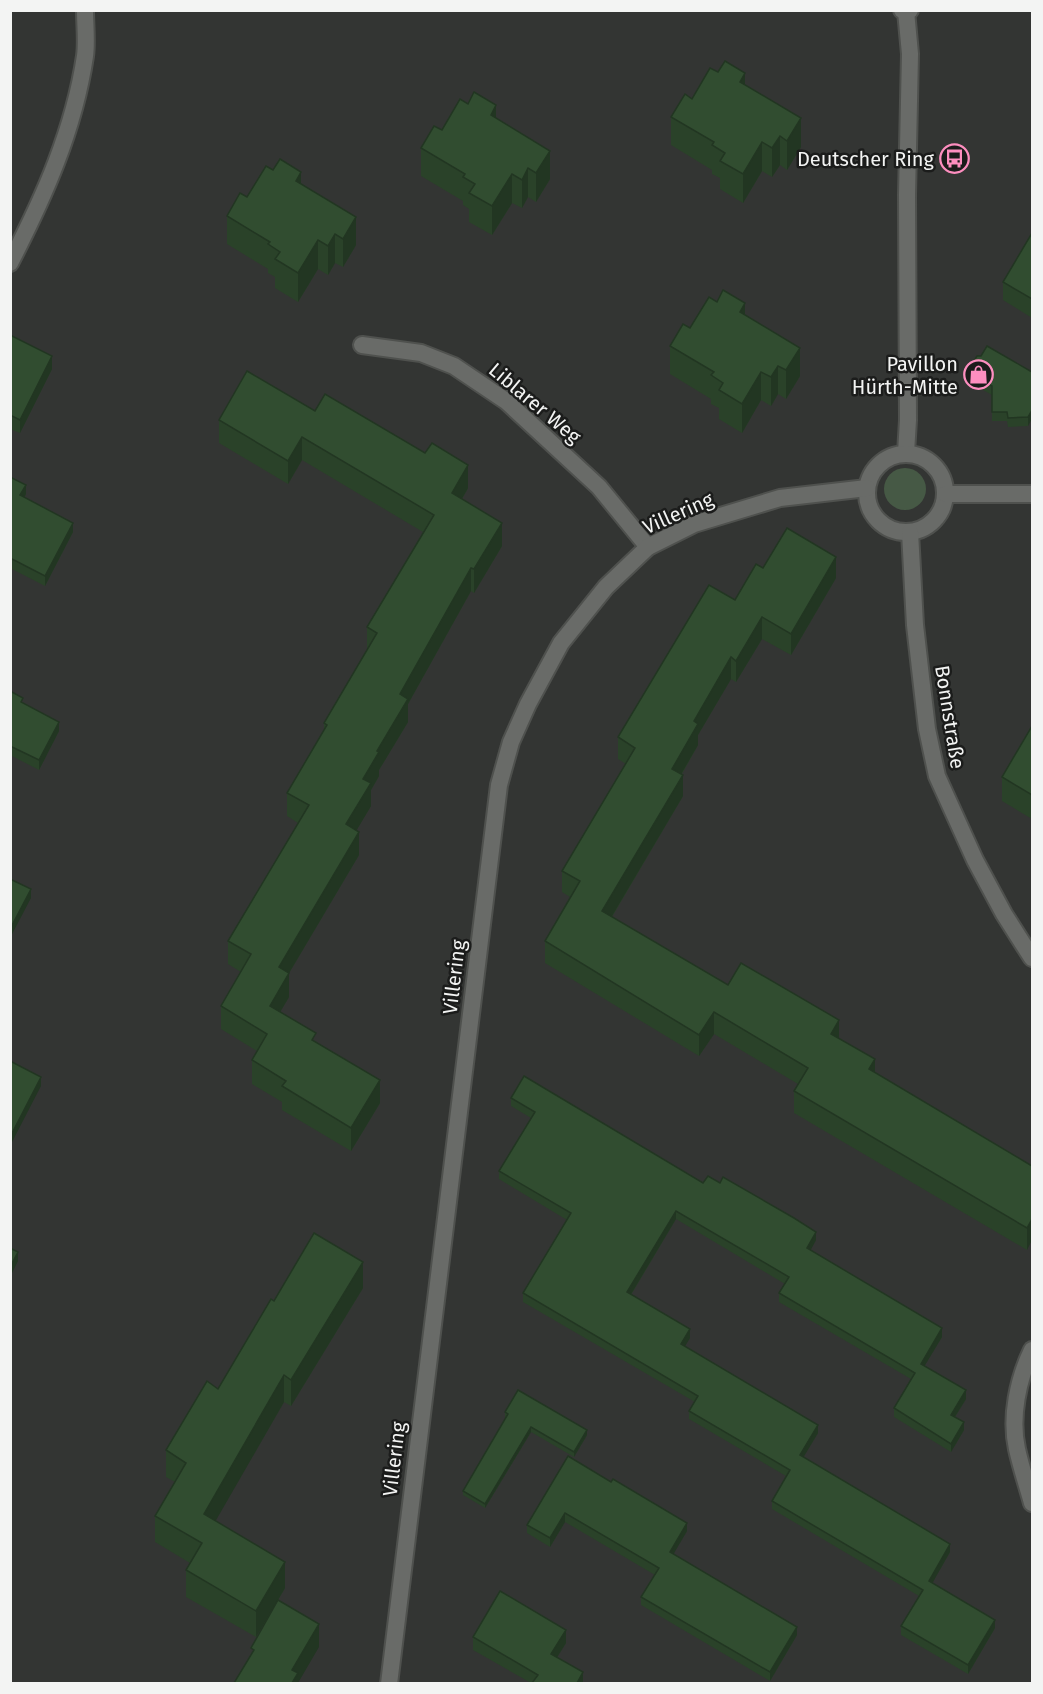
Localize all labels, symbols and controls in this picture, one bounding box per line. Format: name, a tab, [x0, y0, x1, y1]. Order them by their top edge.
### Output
bus stop icon: Deutscher Ring	[939, 143, 971, 175]
place label: Deutscher Ring	[797, 147, 935, 171]
place label: Pavillon Hürth-Mitte	[852, 352, 958, 399]
street label: Liblarer Weg	[484, 358, 586, 449]
shop icon: Pavillon Hürth-Mitte	[963, 359, 995, 391]
street label: Villering	[639, 487, 718, 539]
street label: Bonnstraße	[930, 664, 970, 770]
street label: Villering	[438, 938, 471, 1016]
street label: Villering	[378, 1420, 411, 1498]

